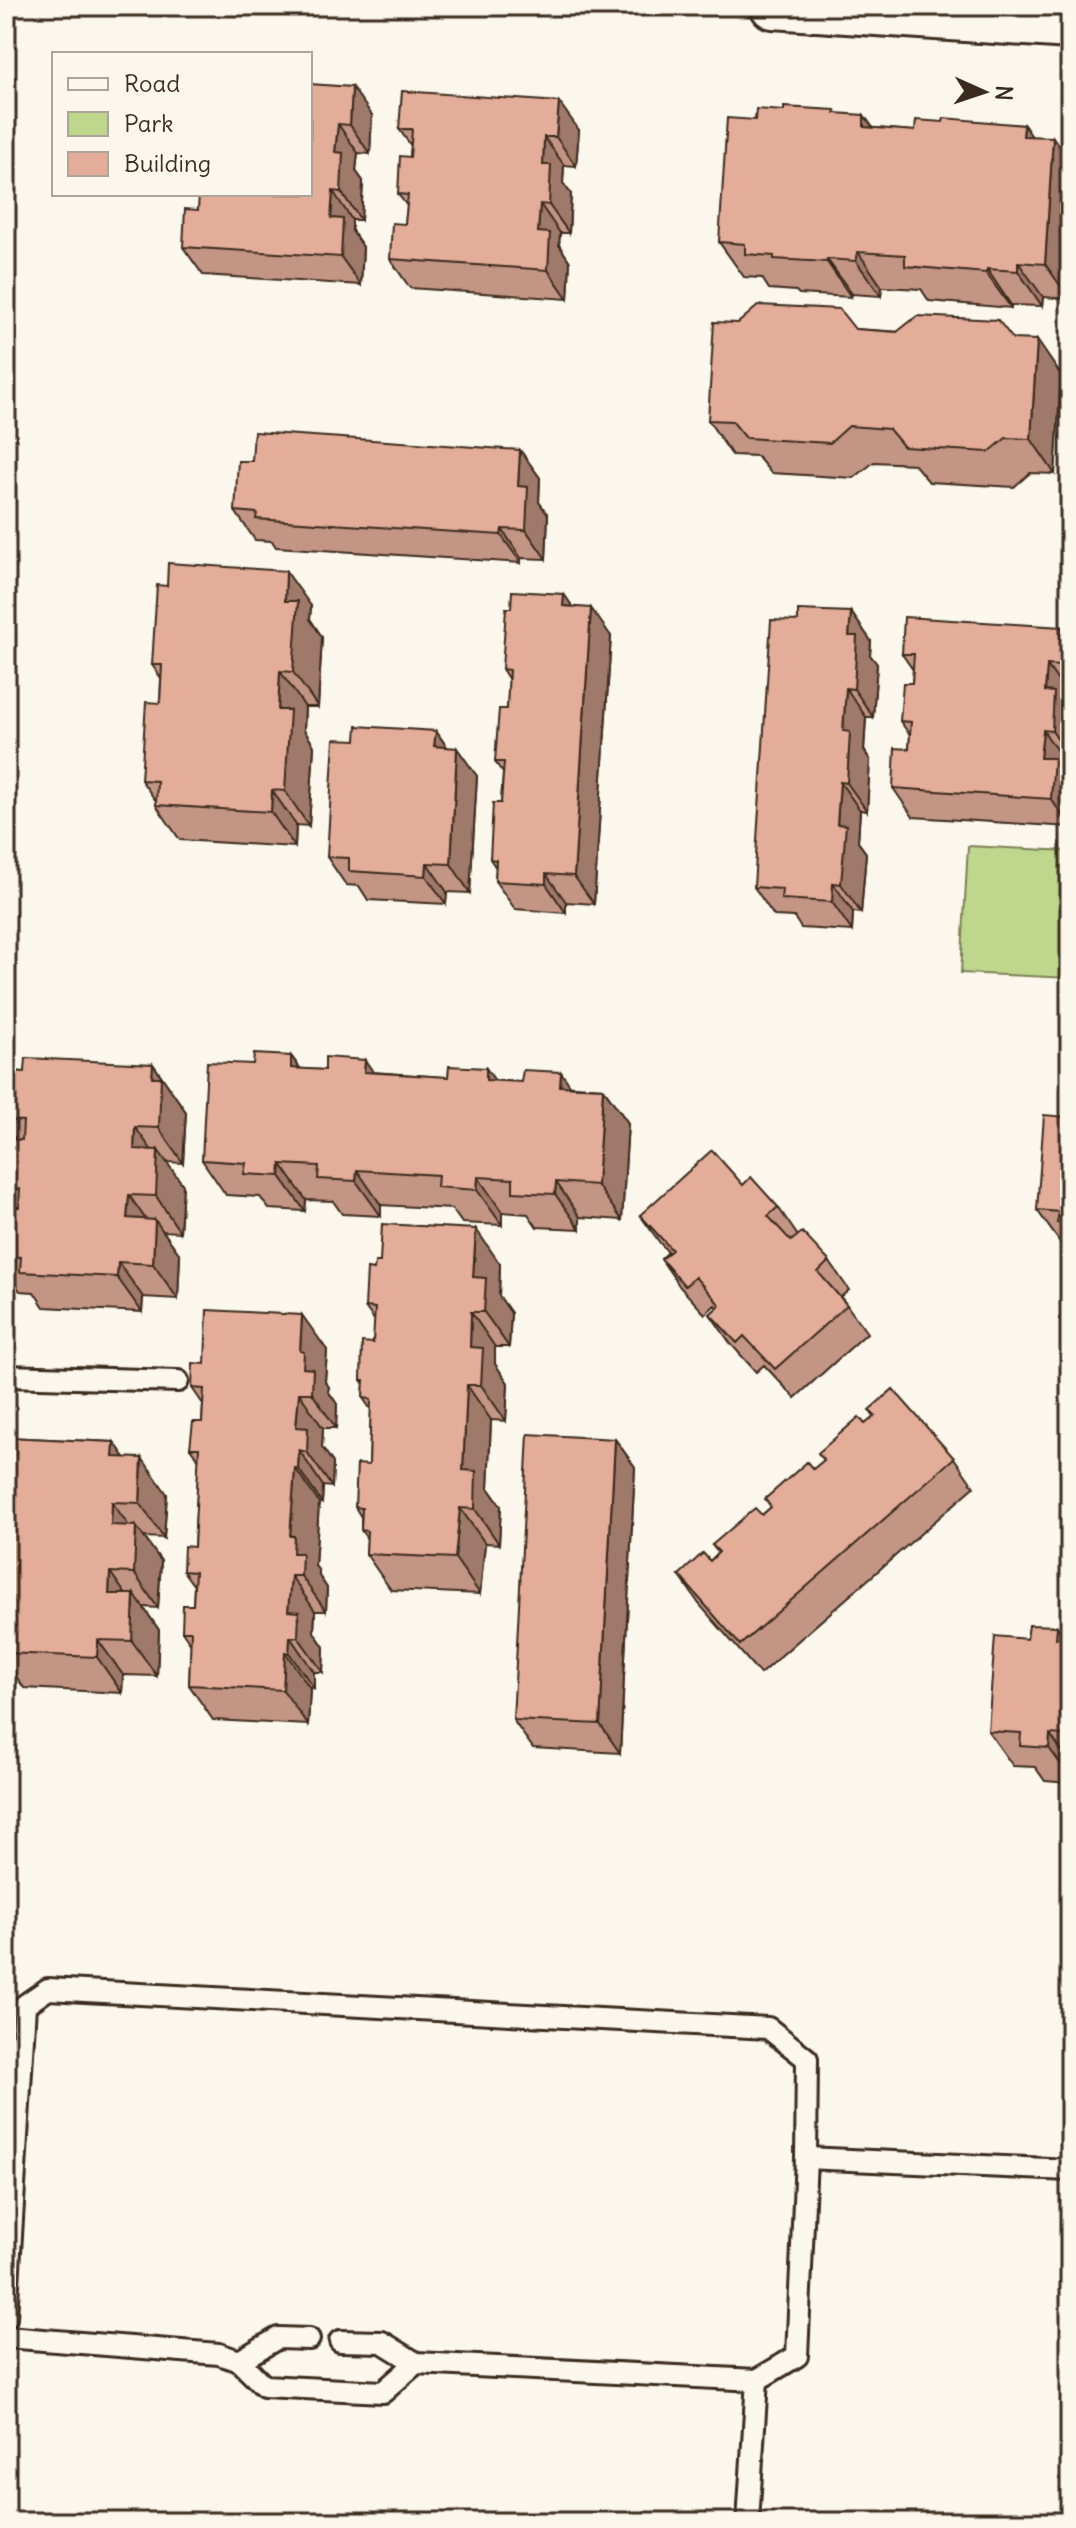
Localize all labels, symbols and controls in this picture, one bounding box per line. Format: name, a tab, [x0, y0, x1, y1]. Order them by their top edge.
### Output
legend	[52, 52, 312, 196]
north arrow	[944, 52, 1024, 132]
text: Road	[124, 68, 180, 98]
text: N	[990, 85, 1018, 101]
text: Park	[124, 108, 174, 138]
text: Building	[124, 148, 211, 178]

